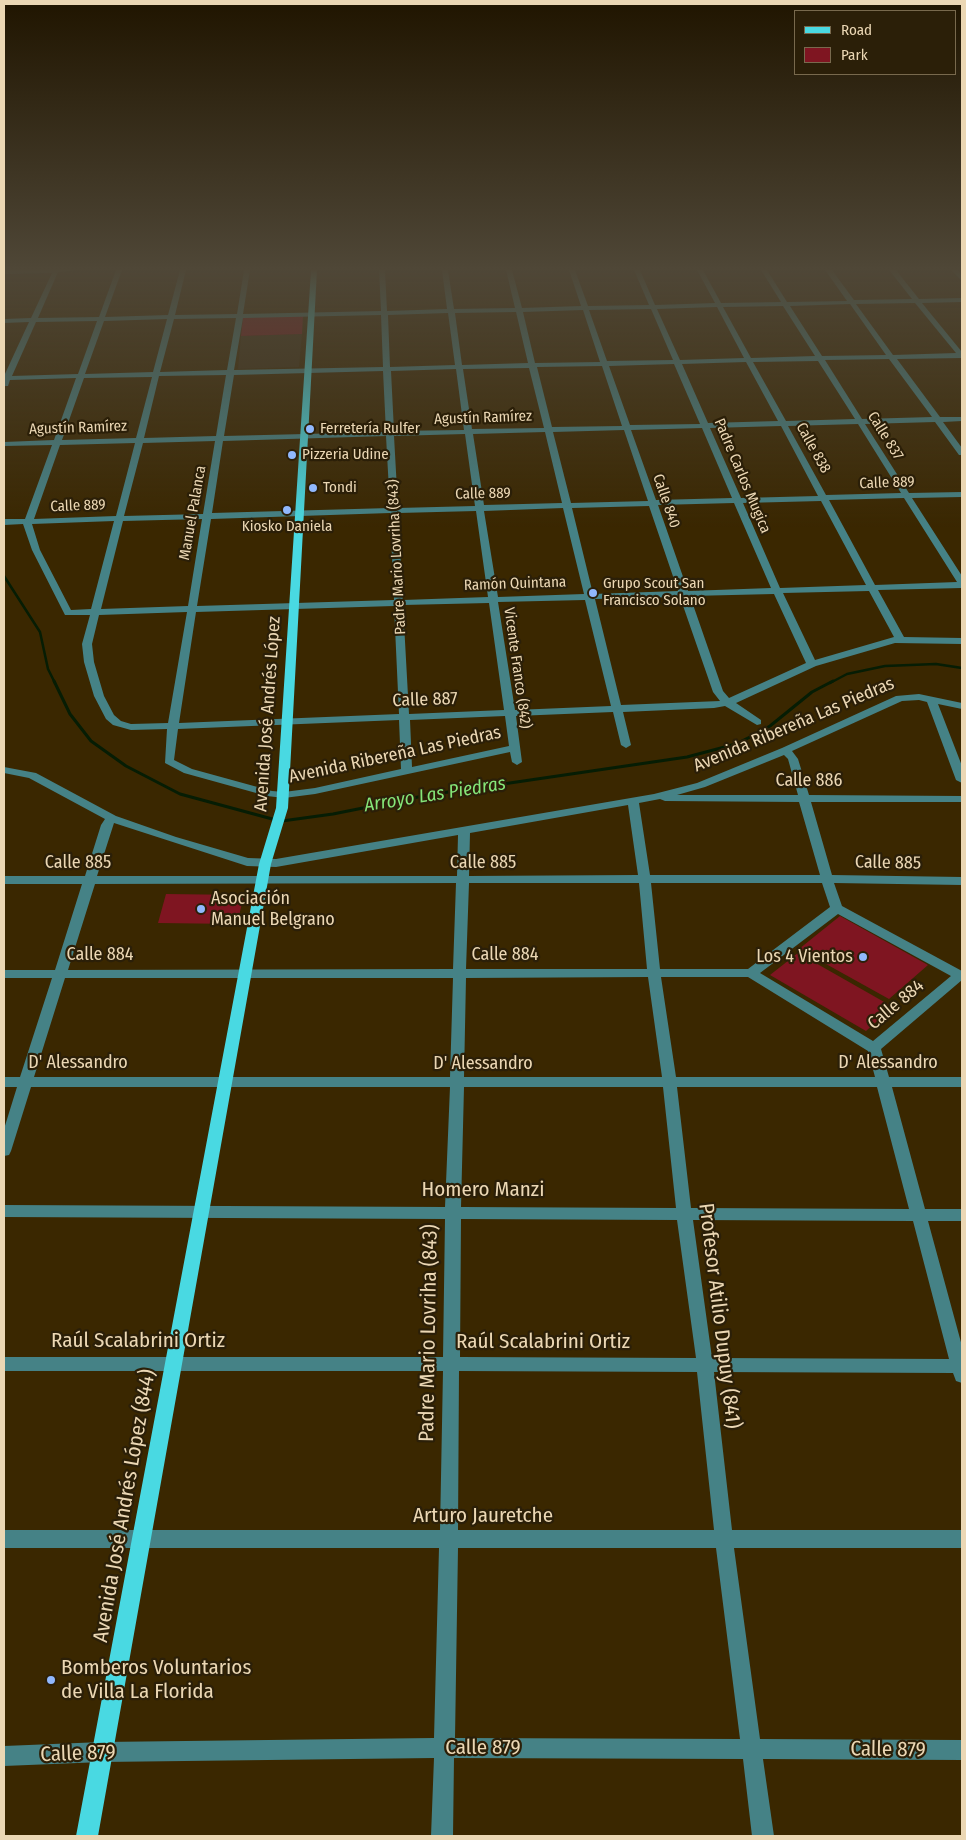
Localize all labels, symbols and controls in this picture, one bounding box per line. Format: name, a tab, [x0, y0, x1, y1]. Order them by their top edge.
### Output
legend	[794, 10, 956, 75]
text: Road	[841, 21, 872, 39]
text: Park	[841, 46, 868, 64]
street label: Agustín Ramírez	[434, 407, 532, 429]
street label: Calle 837	[863, 408, 907, 464]
street label: Padre Carlos Mugica	[710, 416, 774, 536]
street label: Agustín Ramírez	[29, 417, 127, 439]
street label: Calle 838	[792, 419, 834, 477]
place label: Ferretería Rulfer	[320, 420, 420, 438]
marker: Ferretería Rulfer	[304, 423, 316, 435]
place label: Pizzeria Udine	[302, 446, 389, 464]
marker: Pizzeria Udine	[286, 449, 298, 461]
street label: Manuel Palanca	[176, 464, 210, 562]
street label: Calle 840	[648, 472, 684, 530]
street label: Calle 889	[859, 473, 915, 493]
place label: Tondi	[323, 479, 357, 497]
street label: Padre Mario Lovriha (843)	[384, 479, 410, 635]
marker: Tondi	[307, 482, 319, 494]
street label: Calle 889	[455, 485, 511, 503]
street label: Calle 889	[50, 496, 106, 516]
marker: Kiosko Daniela	[281, 504, 293, 516]
place label: Kiosko Daniela	[242, 518, 332, 536]
street label: Ramón Quintana	[463, 573, 567, 595]
place label: Grupo Scout San Francisco Solano	[603, 575, 706, 610]
marker: Grupo Scout San Francisco Solano	[587, 587, 599, 599]
street label: Vicente Franco (842)	[500, 606, 534, 730]
street label: Avenida José Andrés López	[250, 616, 286, 812]
street label: Avenida Ribereña Las Piedras	[690, 673, 898, 777]
street label: Calle 887	[392, 688, 458, 712]
street label: Avenida Ribereña Las Piedras	[287, 722, 503, 788]
street label: Calle 886	[775, 770, 843, 792]
water label: Arroyo Las Piedras	[363, 773, 507, 817]
street label: Calle 885	[45, 852, 111, 874]
street label: Calle 885	[450, 852, 516, 874]
street label: Calle 885	[855, 852, 921, 874]
place label: Asociación Manuel Belgrano	[211, 888, 335, 931]
marker: Asociación Manuel Belgrano	[195, 903, 207, 915]
street label: Calle 884	[67, 944, 133, 966]
street label: Calle 884	[472, 944, 538, 966]
place label: Los 4 Vientos	[756, 946, 853, 968]
marker: Los 4 Vientos	[857, 951, 869, 963]
street label: Calle 884	[863, 975, 929, 1035]
street label: D' Alessandro	[28, 1052, 128, 1074]
street label: D' Alessandro	[838, 1052, 938, 1074]
street label: D' Alessandro	[433, 1053, 533, 1075]
street label: Homero Manzi	[422, 1177, 544, 1203]
street label: Profesor Atilio Dupuy (841)	[693, 1202, 745, 1430]
street label: Padre Mario Lovriha (843)	[415, 1224, 443, 1442]
street label: Raúl Scalabrini Ortiz	[51, 1328, 225, 1354]
street label: Raúl Scalabrini Ortiz	[456, 1329, 630, 1355]
street label: Avenida José Andrés López (844)	[89, 1368, 161, 1644]
street label: Arturo Jauretche	[413, 1503, 553, 1529]
place label: Bomberos Voluntarios de Villa La Florida	[61, 1655, 251, 1705]
marker: Bomberos Voluntarios de Villa La Florida	[45, 1674, 57, 1686]
street label: Calle 879	[445, 1735, 521, 1761]
street label: Calle 879	[850, 1737, 926, 1763]
street label: Calle 879	[40, 1740, 116, 1768]

